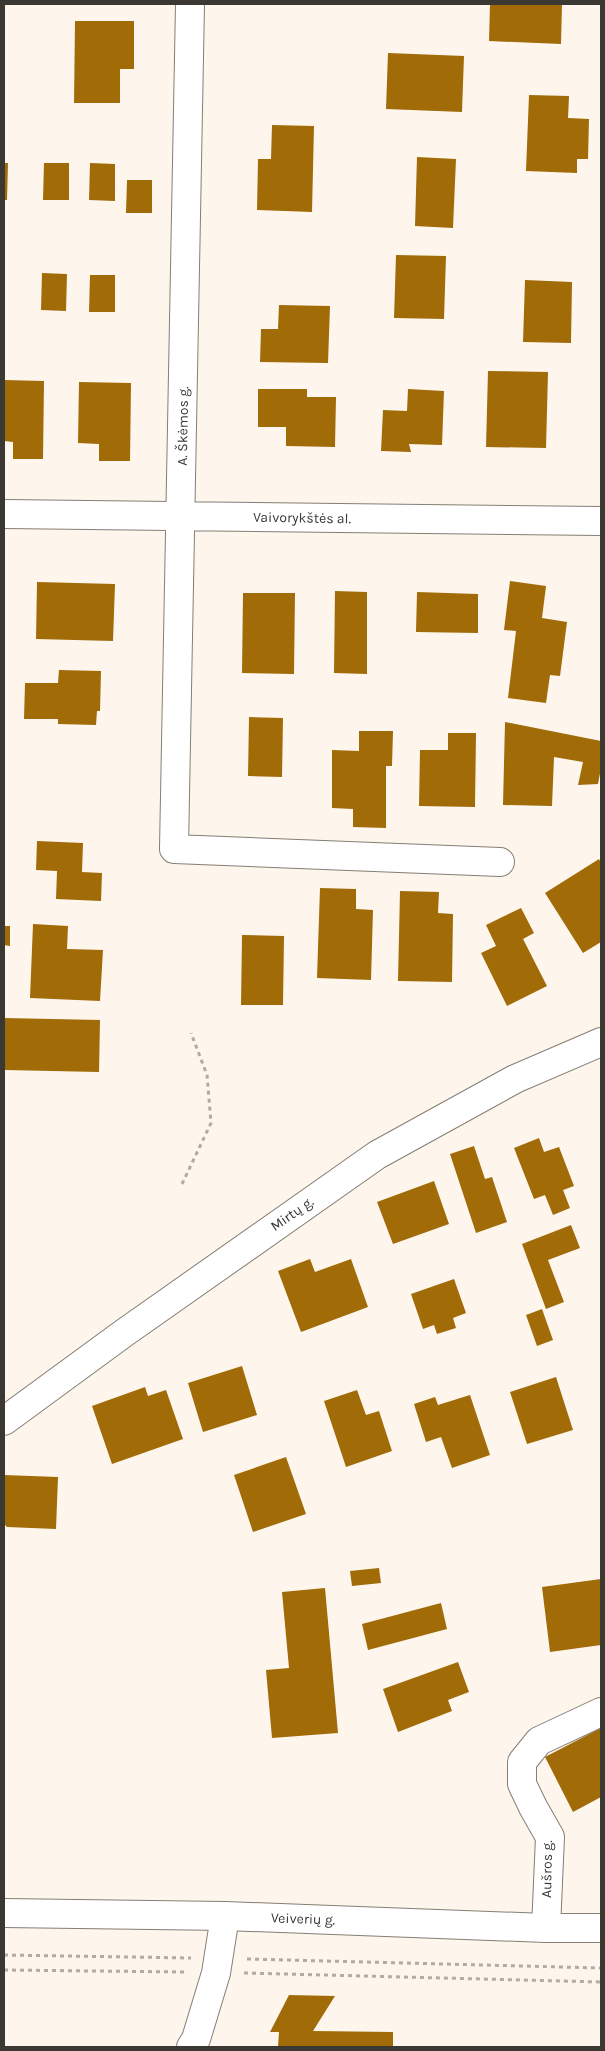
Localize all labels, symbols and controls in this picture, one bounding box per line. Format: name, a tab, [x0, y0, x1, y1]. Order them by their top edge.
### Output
street label: A. Škėmos g.	[174, 386, 192, 466]
street label: Vaivorykštės al.	[253, 509, 352, 527]
street label: Mirtų g.	[267, 1193, 317, 1235]
street label: Aušros g.	[538, 1840, 556, 1898]
street label: Veiverių g.	[270, 1909, 336, 1929]

